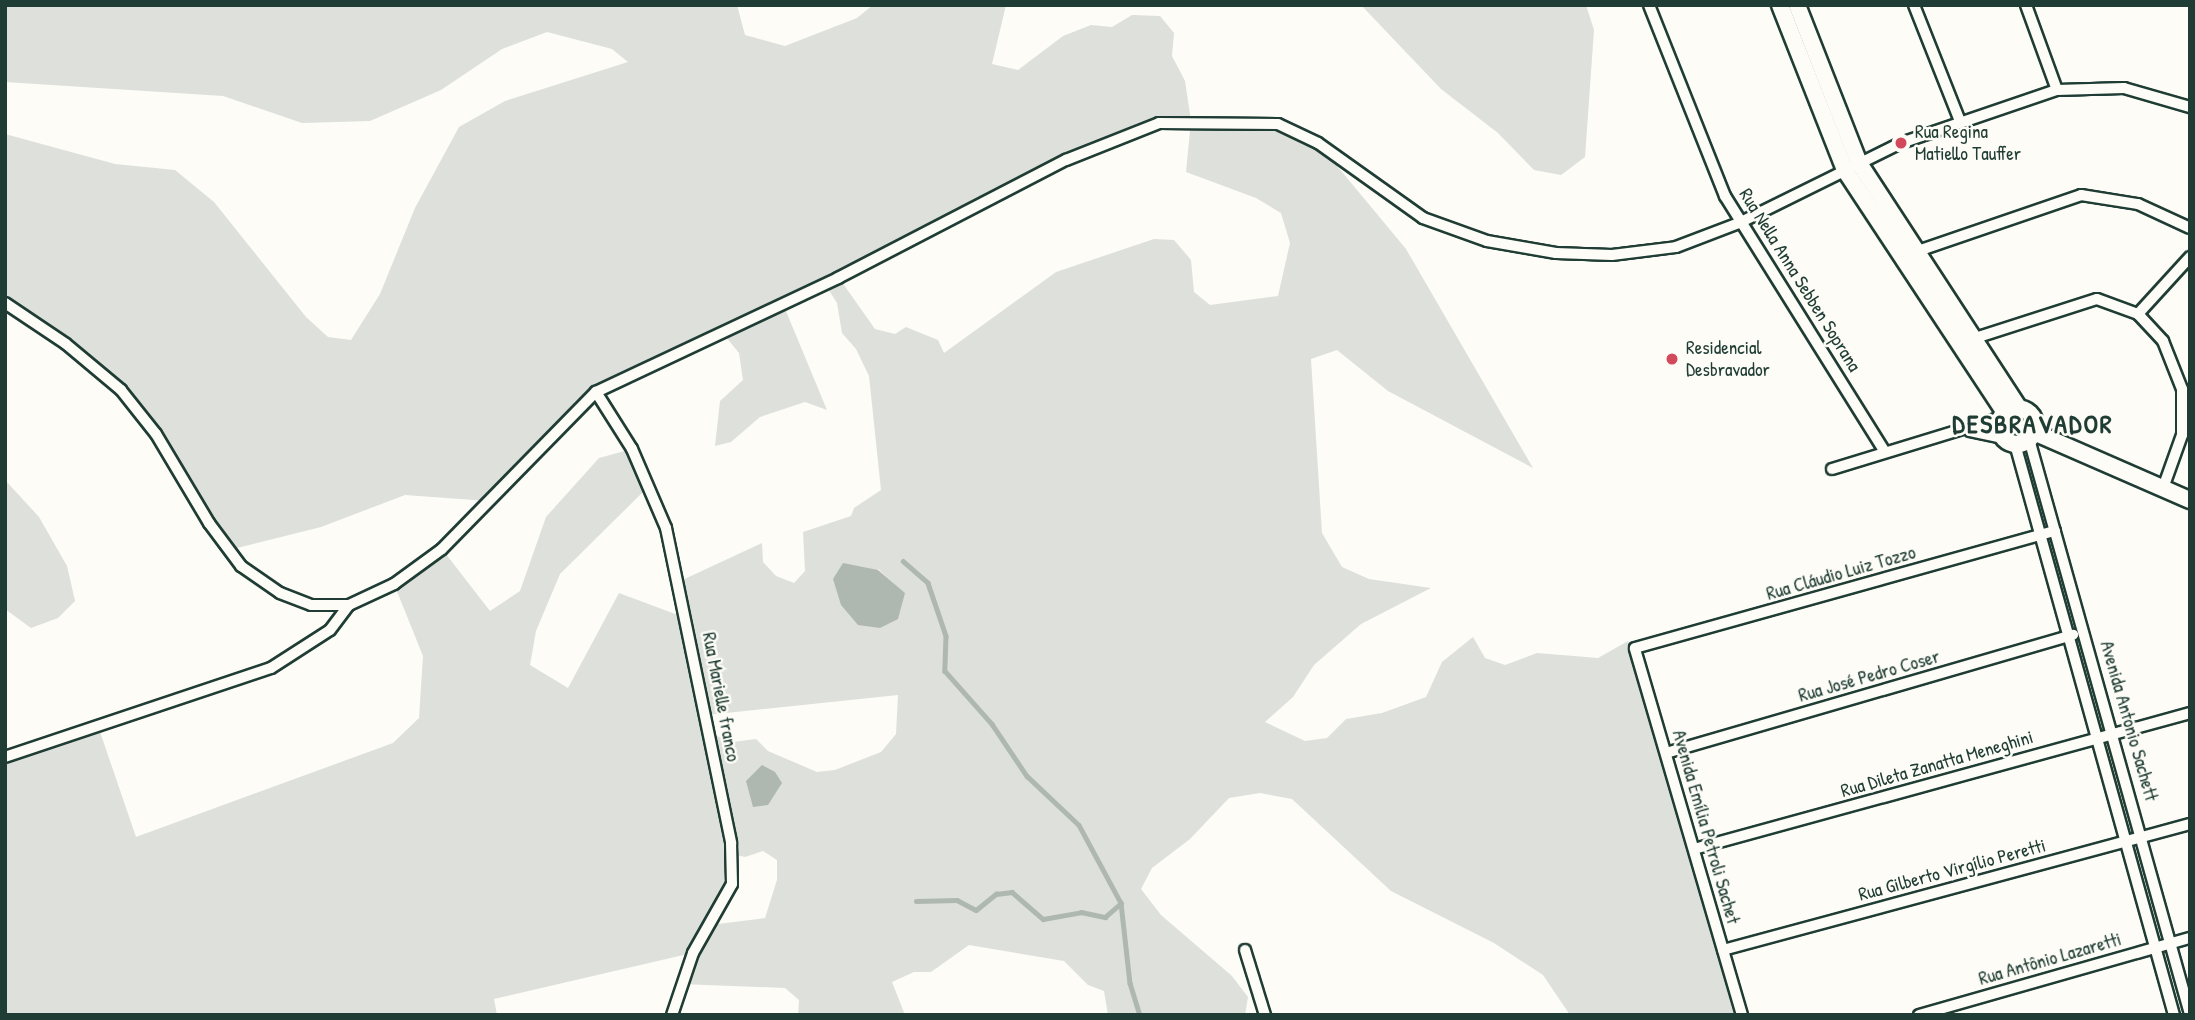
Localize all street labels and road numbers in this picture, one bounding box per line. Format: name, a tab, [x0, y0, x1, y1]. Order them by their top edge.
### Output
street label: Rua Nella Anna Sebben Soprana	[1734, 184, 1866, 376]
street label: Rua Cláudio Luiz Tozzo	[1764, 541, 1918, 605]
street label: Rua Marielle franco	[697, 630, 745, 764]
street label: Avenida Antonio Sachett	[2095, 638, 2163, 804]
street label: Rua José Pedro Coser	[1796, 645, 1942, 707]
street label: Rua Dileta Zanatta Meneghini	[1838, 726, 2036, 802]
street label: Avenida Emília Petroli Sachet	[1667, 727, 1745, 927]
street label: Rua Gilberto Virgílio Peretti	[1856, 834, 2048, 906]
street label: Rua Antônio Lazaretti	[1976, 928, 2124, 990]

